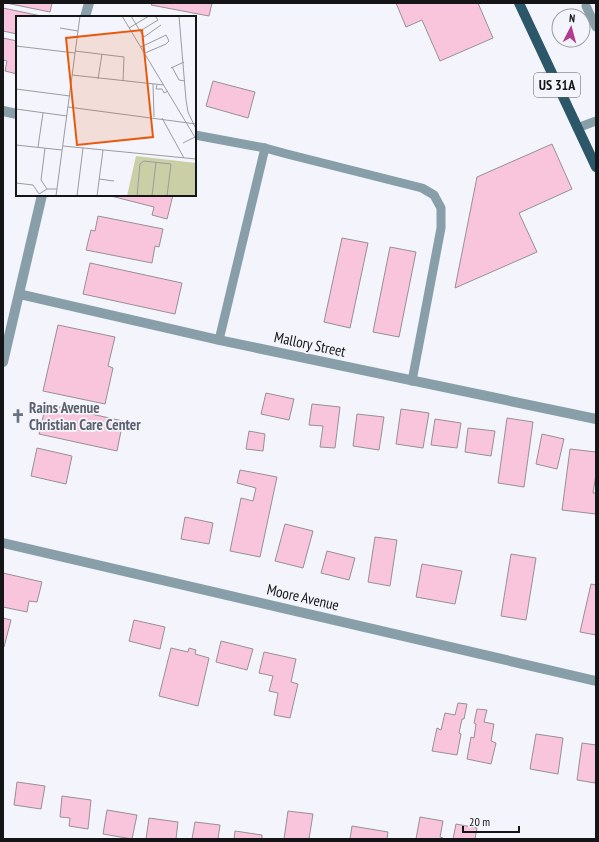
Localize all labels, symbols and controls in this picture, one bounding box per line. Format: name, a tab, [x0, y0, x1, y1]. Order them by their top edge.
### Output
north arrow	[551, 8, 591, 48]
text: N	[568, 11, 576, 25]
inset map	[16, 16, 196, 196]
road number: US 31A	[534, 73, 580, 97]
street label: Mallory Street	[273, 327, 347, 361]
place label: Rains Avenue Christian Care Center	[29, 398, 141, 434]
church icon: Rains Avenue Christian Care Center	[10, 408, 26, 424]
street label: Moore Avenue	[265, 579, 341, 615]
scale bar	[463, 808, 519, 834]
text: 20 m	[469, 814, 490, 829]

